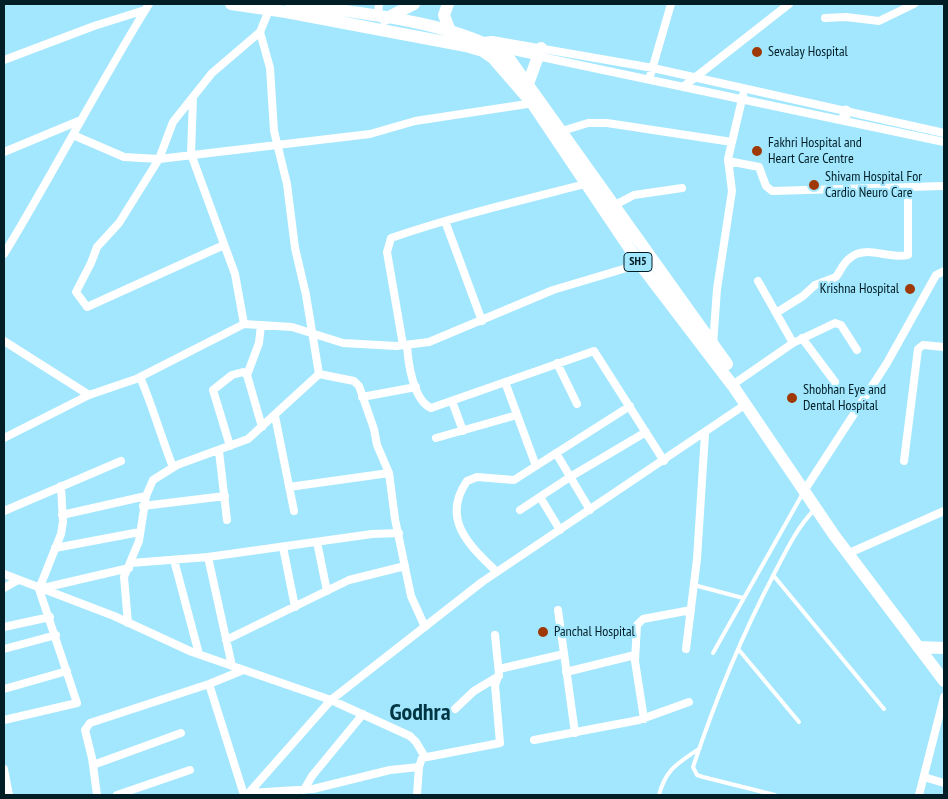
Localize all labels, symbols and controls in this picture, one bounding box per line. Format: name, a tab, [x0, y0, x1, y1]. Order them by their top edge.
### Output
place label: Sevalay Hospital	[768, 44, 848, 60]
marker: Sevalay Hospital	[750, 45, 764, 59]
place label: Fakhri Hospital and Heart Care Centre	[768, 135, 862, 168]
marker: Fakhri Hospital and Heart Care Centre	[750, 144, 764, 158]
place label: Shivam Hospital For Cardio Neuro Care	[825, 169, 922, 202]
marker: Shivam Hospital For Cardio Neuro Care	[807, 178, 821, 192]
road number: SH5	[624, 252, 652, 272]
place label: Krishna Hospital	[820, 281, 899, 297]
marker: Krishna Hospital	[903, 282, 917, 296]
place label: Shobhan Eye and Dental Hospital	[803, 382, 886, 414]
marker: Shobhan Eye and Dental Hospital	[785, 391, 799, 405]
place label: Panchal Hospital	[554, 624, 635, 640]
marker: Panchal Hospital	[536, 625, 550, 639]
district label: Godhra	[389, 699, 451, 727]

